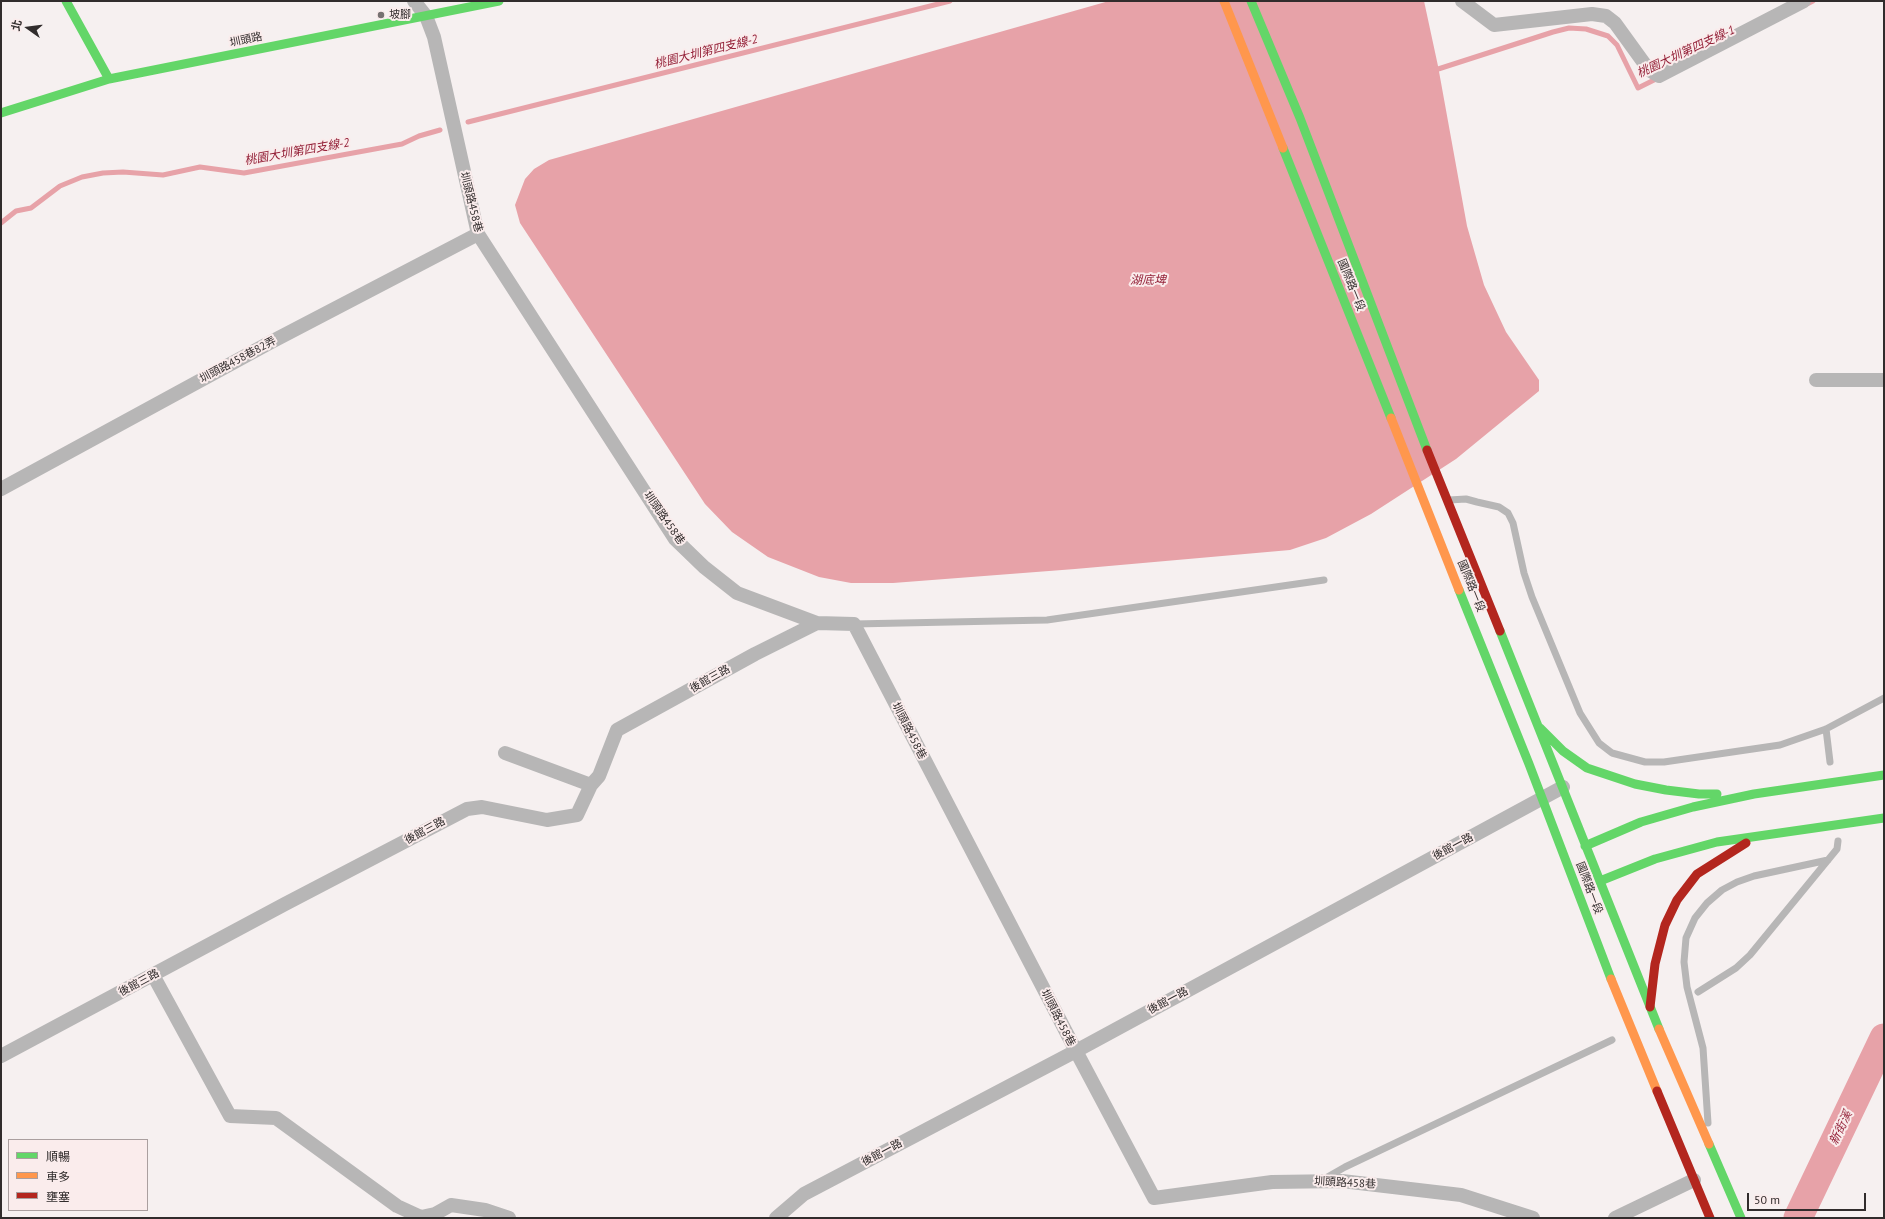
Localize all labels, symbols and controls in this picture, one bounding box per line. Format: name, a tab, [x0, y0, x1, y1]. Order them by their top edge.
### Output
north arrow	[8, 8, 48, 48]
place label: 坡腳	[389, 8, 411, 22]
marker: 坡腳	[376, 10, 386, 20]
text: 北	[8, 18, 24, 32]
water label: 桃園大圳第四支線-1	[1635, 23, 1737, 81]
street label: 圳頭路	[228, 30, 264, 50]
water label: 桃園大圳第四支線-2	[653, 32, 759, 72]
water label: 桃園大圳第四支線-2	[243, 136, 351, 168]
street label: 圳頭路458巷	[457, 170, 485, 234]
street label: 國際路一段	[1335, 257, 1367, 313]
water label: 湖底埤	[1130, 274, 1166, 288]
street label: 圳頭路458巷82弄	[197, 334, 279, 386]
street label: 圳頭路458巷	[641, 489, 687, 547]
street label: 國際路一段	[1455, 558, 1487, 614]
street label: 後館三路	[688, 663, 732, 695]
street label: 圳頭路458巷	[889, 700, 929, 762]
street label: 後館三路	[402, 815, 448, 847]
street label: 後館一路	[1430, 831, 1476, 863]
street label: 國際路一段	[1573, 860, 1605, 916]
street label: 後館三路	[116, 967, 162, 999]
street label: 後館一路	[1145, 985, 1191, 1017]
street label: 圳頭路458巷	[1038, 987, 1078, 1049]
water label: 新街溪	[1827, 1109, 1855, 1147]
street label: 後館一路	[859, 1137, 905, 1169]
legend	[8, 1139, 148, 1211]
text: 順暢	[46, 1149, 70, 1164]
text: 車多	[46, 1169, 70, 1184]
street label: 圳頭路458巷	[1314, 1175, 1376, 1191]
scale bar	[1749, 1185, 1868, 1211]
text: 壅塞	[46, 1189, 70, 1204]
text: 50 m	[1754, 1192, 1780, 1207]

